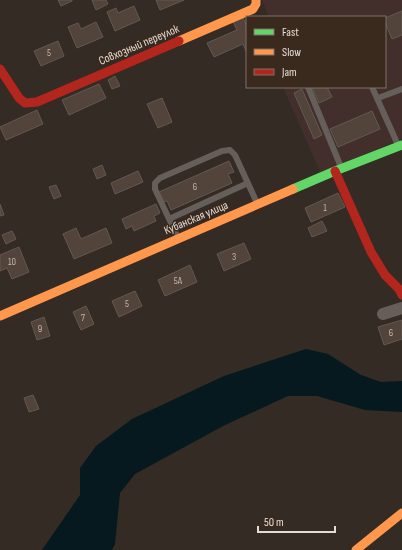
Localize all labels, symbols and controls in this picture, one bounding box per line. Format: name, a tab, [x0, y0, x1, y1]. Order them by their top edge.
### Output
legend	[246, 16, 386, 88]
street label: Совхозный переулок	[96, 21, 182, 69]
text: Fast	[282, 25, 299, 40]
text: Slow	[282, 45, 301, 60]
house number: 5	[47, 47, 51, 59]
text: Jam	[281, 65, 297, 80]
house number: 6	[193, 181, 197, 193]
street label: Кубанская улица	[162, 198, 231, 238]
house number: 1	[323, 202, 327, 214]
house number: 3	[232, 251, 236, 263]
house number: 10	[8, 256, 16, 268]
house number: 5А	[174, 275, 183, 287]
house number: 5	[125, 298, 129, 310]
house number: 7	[81, 312, 85, 324]
house number: 9	[38, 323, 42, 335]
house number: 6	[389, 327, 393, 339]
scale bar	[258, 508, 335, 534]
text: 50 m	[264, 515, 284, 530]

